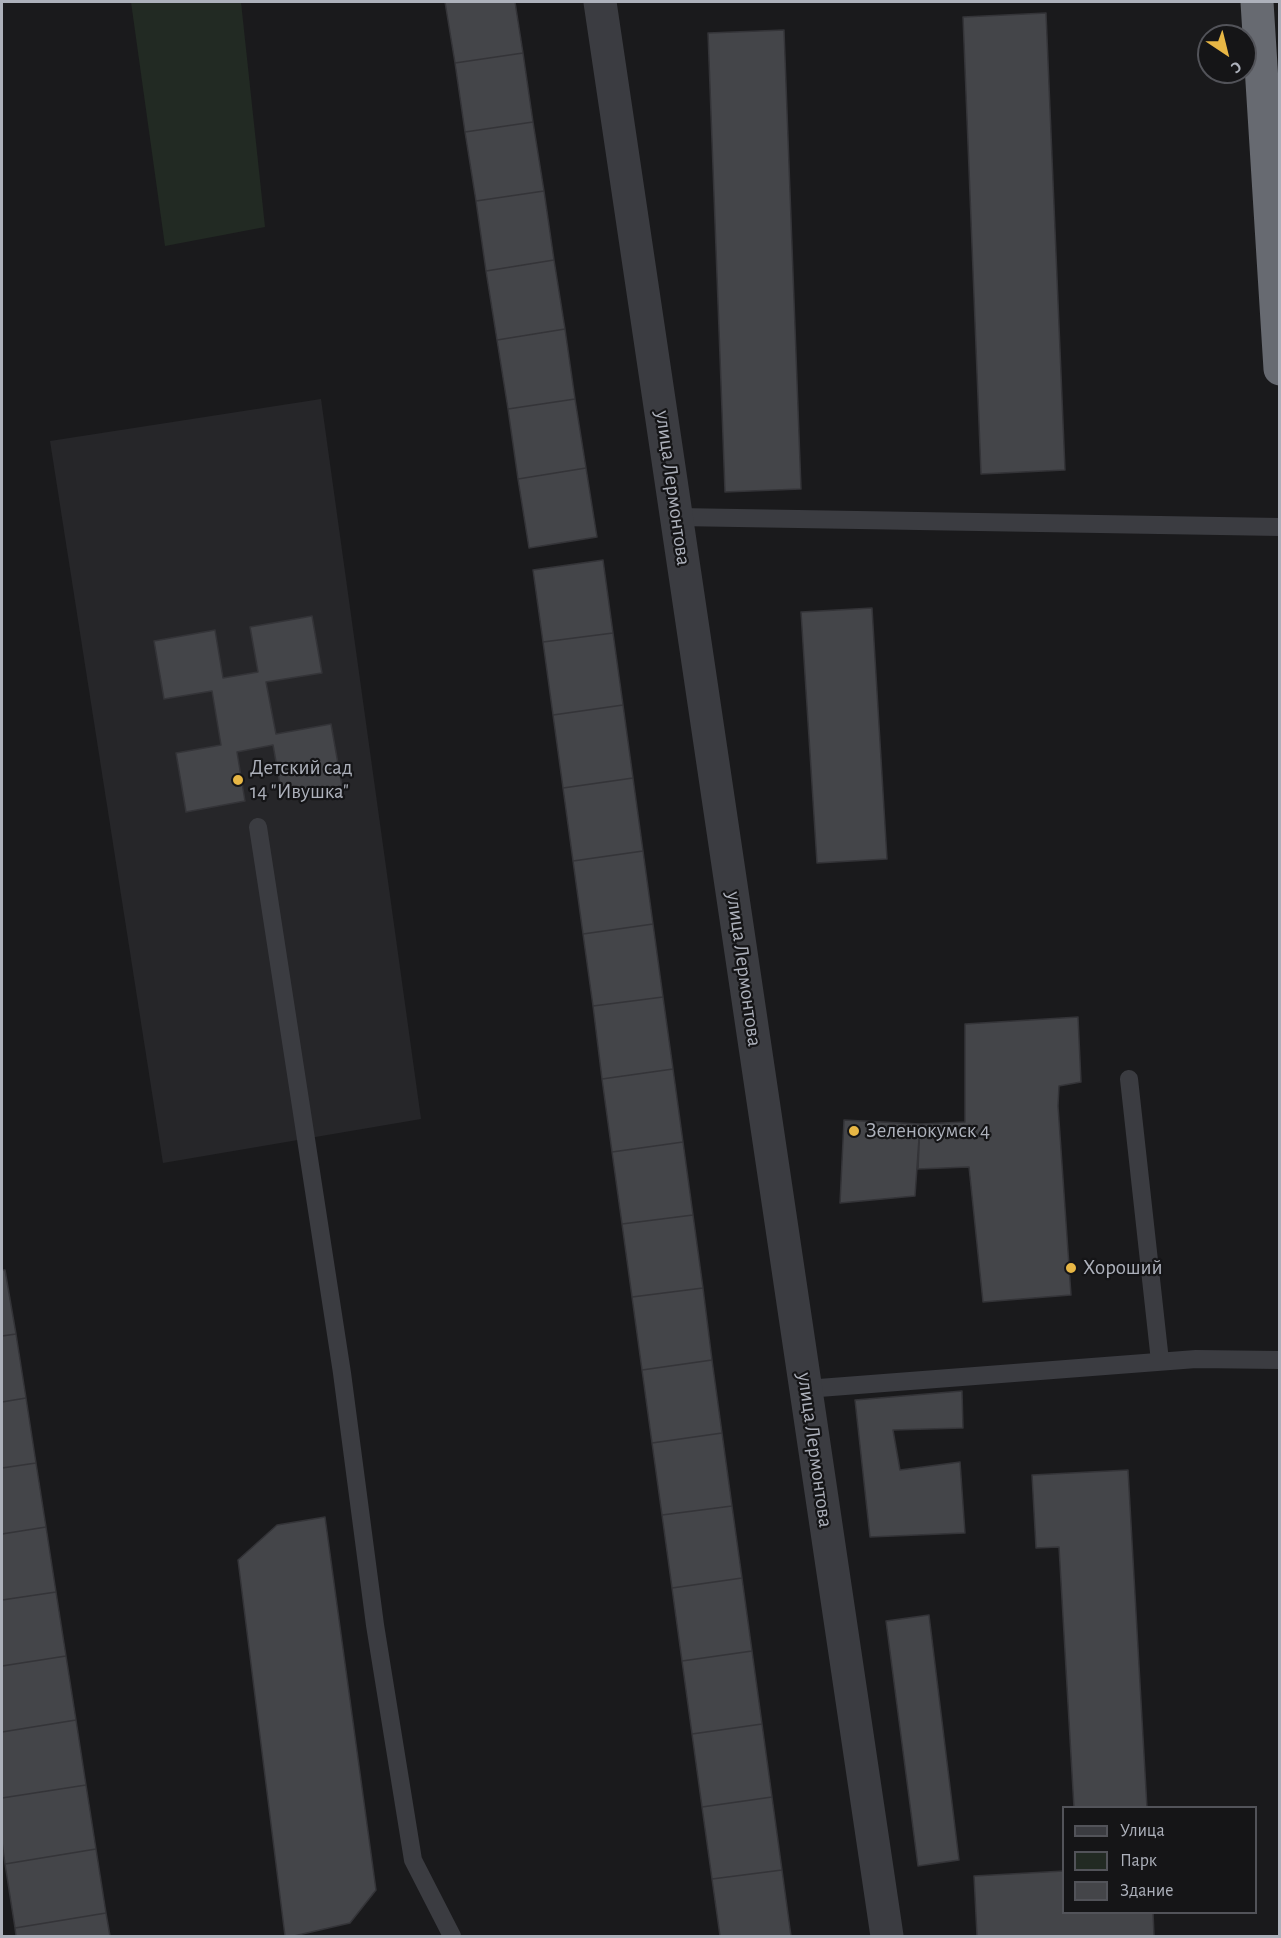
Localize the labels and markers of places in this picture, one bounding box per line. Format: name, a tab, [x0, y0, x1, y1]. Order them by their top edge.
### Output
place label: Детский сад 14 "Ивушка"	[250, 755, 353, 805]
marker: Детский сад 14 "Ивушка"	[231, 773, 245, 787]
place label: Зеленокумск 4	[866, 1118, 990, 1144]
marker: Зеленокумск 4	[847, 1124, 861, 1138]
place label: Хороший	[1083, 1255, 1163, 1281]
marker: Хороший	[1064, 1261, 1078, 1275]

